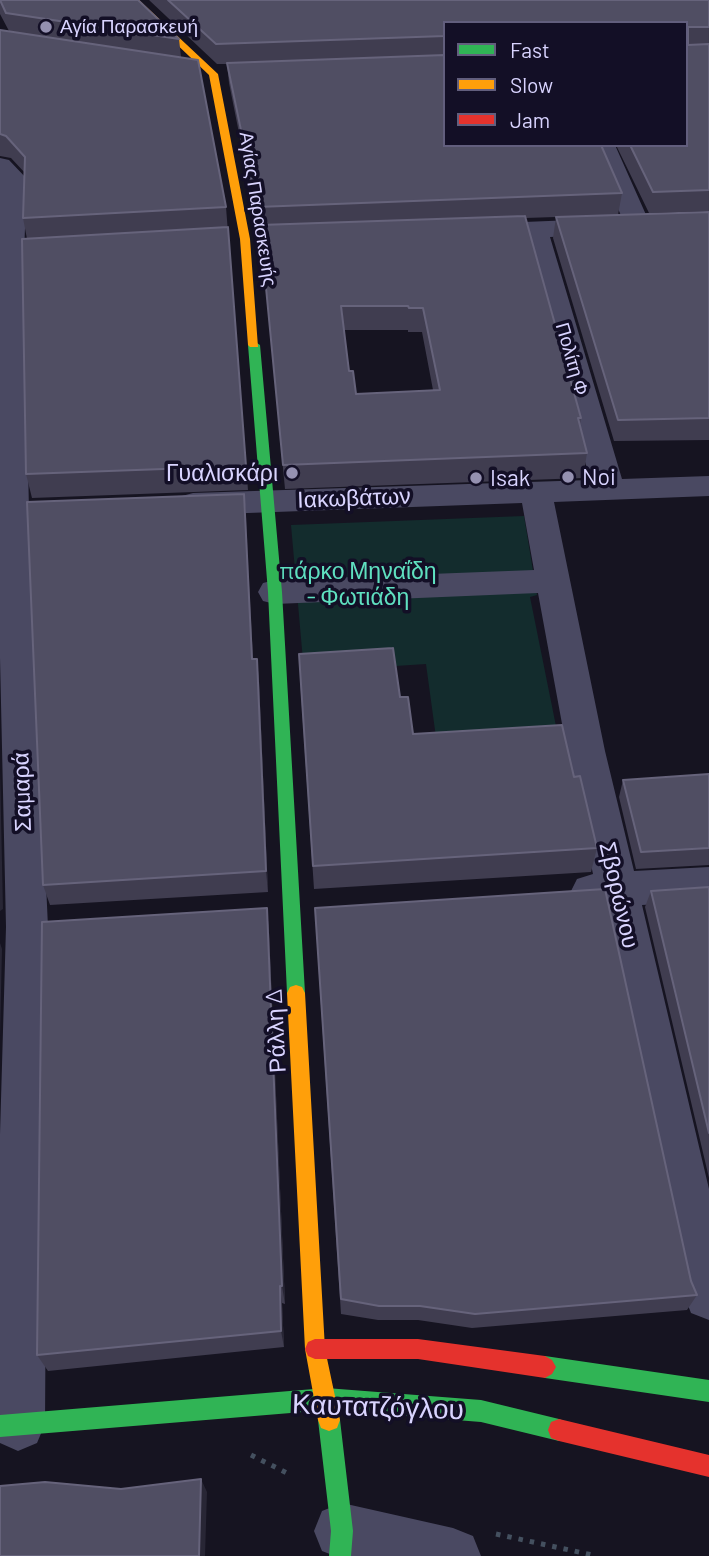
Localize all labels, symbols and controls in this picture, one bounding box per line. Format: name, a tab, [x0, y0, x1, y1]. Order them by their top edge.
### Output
place label: Αγία Παρασκευή	[60, 16, 198, 38]
marker: Αγία Παρασκευή	[38, 19, 54, 35]
legend	[443, 21, 688, 147]
text: Fast	[510, 37, 550, 62]
text: Slow	[510, 72, 553, 97]
text: Jam	[510, 107, 550, 132]
street label: Αγίας Παρασκευής	[235, 130, 281, 288]
street label: Πολίτη Φ	[551, 320, 593, 398]
place label: Γυαλισκάρι	[166, 459, 278, 487]
place label: Noi	[582, 463, 616, 491]
place label: Isak	[490, 464, 530, 492]
marker: Γυαλισκάρι	[284, 465, 300, 481]
marker: Noi	[560, 469, 576, 485]
marker: Isak	[468, 470, 484, 486]
street label: Ιακωβάτων	[297, 482, 411, 514]
park label: πάρκο Μηναΐδη - Φωτιάδη	[279, 557, 437, 611]
street label: Σαμαρά	[7, 752, 37, 832]
street label: Σβορώνου	[593, 839, 645, 951]
street label: Ράλλη Δ	[260, 988, 292, 1074]
street label: Καυτατζόγλου	[292, 1387, 464, 1427]

